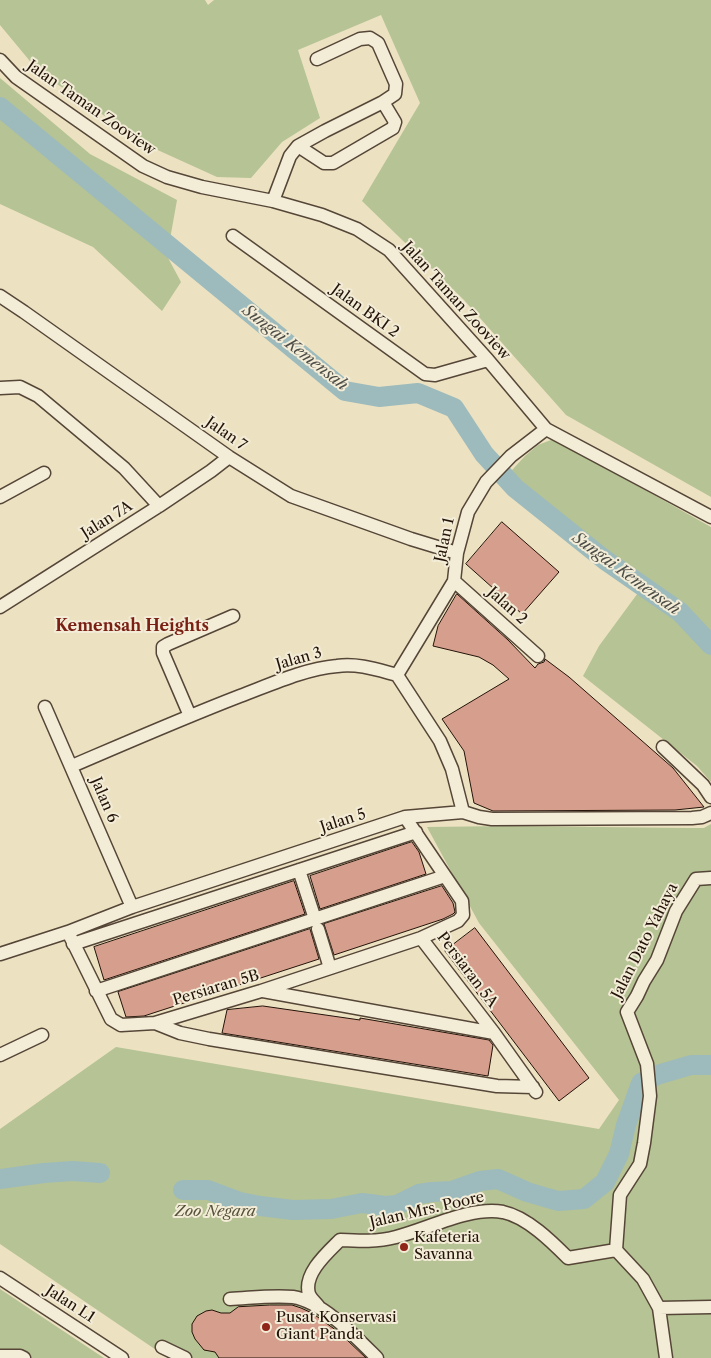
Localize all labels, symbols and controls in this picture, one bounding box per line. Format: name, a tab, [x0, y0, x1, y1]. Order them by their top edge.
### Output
street label: Jalan Taman Zooview	[23, 57, 159, 159]
street label: Jalan Taman Zooview	[398, 238, 514, 364]
street label: Jalan BKI 2	[328, 280, 402, 342]
water label: Sungai Kemensah	[239, 301, 351, 395]
street label: Jalan 7	[202, 413, 250, 455]
street label: Jalan 7A	[78, 497, 136, 543]
street label: Jalan 1	[432, 516, 458, 564]
water label: Sungai Kemensah	[568, 529, 684, 619]
street label: Jalan 2	[483, 583, 531, 629]
district label: Kemensah Heights	[55, 616, 209, 636]
street label: Jalan 3	[274, 644, 324, 674]
street label: Jalan 6	[86, 775, 122, 825]
street label: Jalan 5	[318, 805, 368, 837]
street label: Jalan Dato Yahaya	[608, 880, 682, 1002]
street label: Persiaran 5A	[433, 929, 501, 1011]
street label: Persiaran 5B	[171, 966, 261, 1010]
street label: Jalan Mrs. Poore	[368, 1188, 486, 1232]
park label: Zoo Negara	[174, 1203, 256, 1221]
place label: Kafeteria Savanna	[414, 1229, 480, 1264]
marker: Kafeteria Savanna	[398, 1241, 410, 1253]
street label: Jalan L1	[42, 1281, 98, 1327]
place label: Pusat Konservasi Giant Panda	[276, 1309, 397, 1344]
marker: Pusat Konservasi Giant Panda	[260, 1321, 272, 1333]

